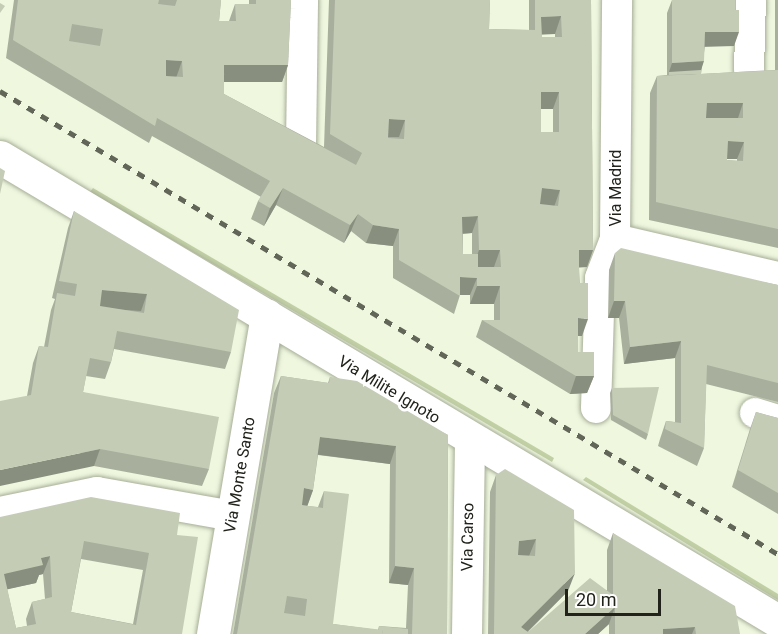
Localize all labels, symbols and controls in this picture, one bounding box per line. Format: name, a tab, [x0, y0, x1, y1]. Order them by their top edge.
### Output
street label: Via Madrid	[606, 150, 626, 226]
street label: Via Milite Ignoto	[335, 352, 443, 428]
street label: Via Monte Santo	[220, 415, 260, 535]
street label: Via Carso	[458, 503, 478, 571]
scale bar	[568, 577, 664, 615]
text: 20 m	[576, 589, 616, 610]

